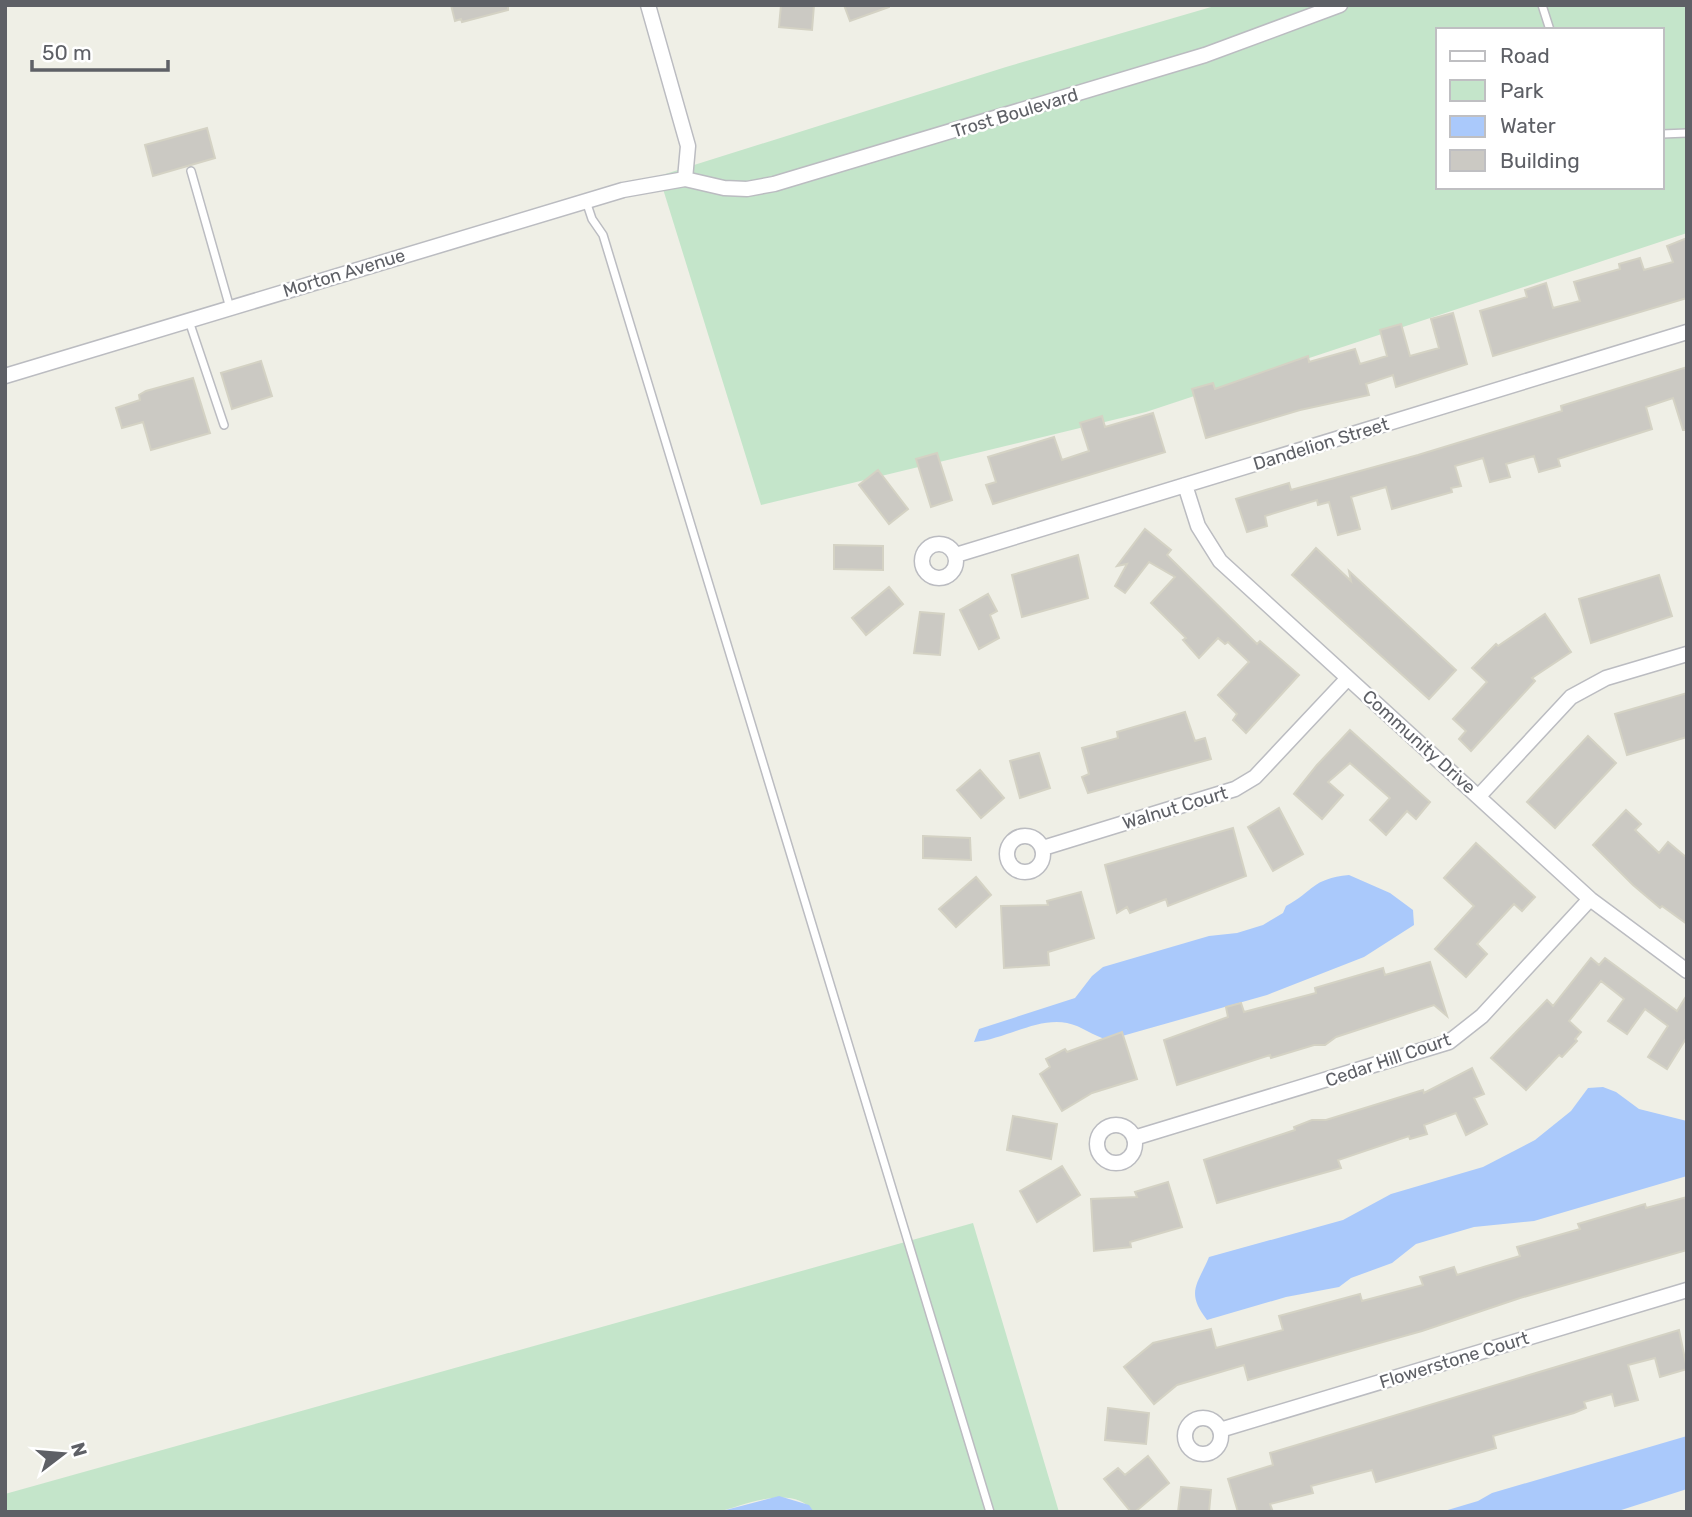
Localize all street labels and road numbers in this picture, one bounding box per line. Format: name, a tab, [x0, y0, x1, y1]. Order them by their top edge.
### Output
street label: Trost Boulevard	[949, 83, 1081, 143]
street label: Morton Avenue	[280, 244, 408, 302]
street label: Dandelion Street	[1251, 413, 1391, 475]
street label: Community Drive	[1358, 685, 1480, 799]
street label: Walnut Court	[1120, 782, 1230, 834]
street label: Cedar Hill Court	[1323, 1028, 1453, 1092]
street label: Flowerstone Court	[1377, 1327, 1531, 1393]

